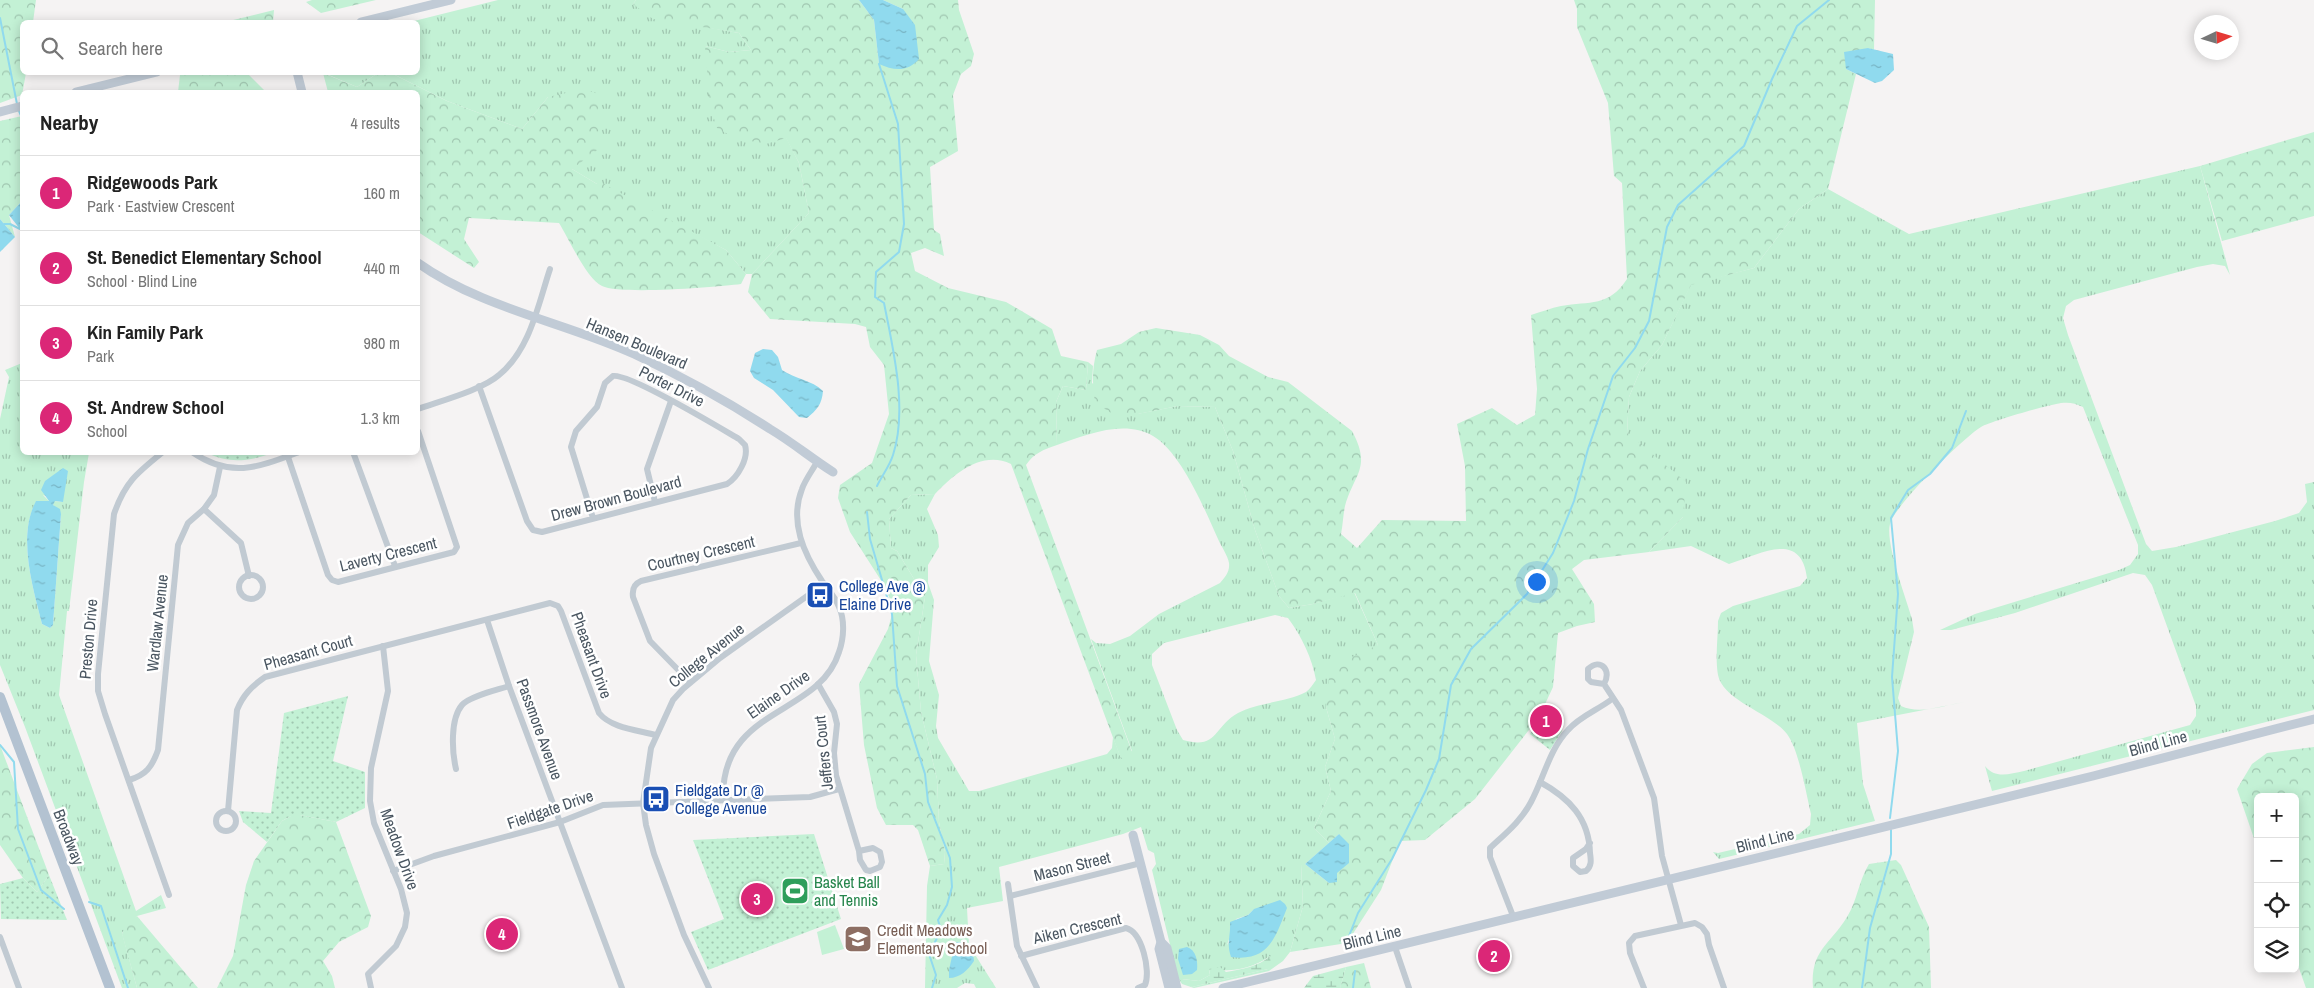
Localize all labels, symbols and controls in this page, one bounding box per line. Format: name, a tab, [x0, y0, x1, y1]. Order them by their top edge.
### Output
north arrow	[2194, 15, 2239, 60]
search box	[20, 20, 420, 75]
icon: search	[38, 34, 66, 62]
text: Search here	[78, 35, 163, 61]
text: Nearby	[40, 108, 98, 137]
text: 4 results	[350, 112, 400, 134]
text: Ridgewoods Park	[87, 169, 218, 195]
text: 1	[52, 182, 60, 204]
text: 160 m	[364, 182, 400, 204]
text: Park · Eastview Crescent	[87, 195, 234, 217]
text: St. Benedict Elementary School	[87, 244, 322, 270]
text: 2	[52, 257, 60, 279]
text: 440 m	[364, 257, 400, 279]
text: School · Blind Line	[87, 270, 197, 292]
street label: Hansen Boulevard	[583, 312, 691, 374]
text: Kin Family Park	[87, 319, 203, 345]
text: 3	[52, 332, 60, 354]
text: 980 m	[364, 332, 400, 354]
text: Park	[87, 345, 114, 367]
street label: Porter Drive	[635, 360, 709, 412]
text: St. Andrew School	[87, 394, 224, 420]
text: 4	[52, 407, 60, 429]
text: 1.3 km	[361, 407, 400, 429]
text: School	[87, 420, 127, 442]
street label: Drew Brown Boulevard	[548, 470, 684, 526]
street label: Courtney Crescent	[645, 530, 757, 576]
street label: Laverty Crescent	[337, 531, 439, 577]
your location	[1524, 569, 1550, 595]
street label: Wardlaw Avenue	[141, 573, 173, 673]
place label: College Ave @ Elaine Drive	[839, 575, 926, 615]
bus stop icon: College Ave @ Elaine Drive	[805, 580, 835, 610]
street label: Preston Drive	[74, 598, 102, 680]
street label: Pheasant Drive	[566, 609, 618, 701]
street label: College Avenue	[663, 618, 749, 692]
street label: Pheasant Court	[261, 629, 355, 675]
street label: Elaine Drive	[742, 664, 814, 724]
street label: Passmore Avenue	[511, 675, 569, 783]
pin: 1	[1530, 702, 1562, 740]
street label: Jeffers Court	[808, 714, 838, 791]
street label: Blind Line	[2127, 725, 2189, 761]
place label: Fieldgate Dr @ College Avenue	[675, 779, 767, 819]
street label: Fieldgate Drive	[504, 784, 596, 834]
bus stop icon: Fieldgate Dr @ College Avenue	[641, 784, 671, 814]
map controls	[2254, 793, 2299, 973]
button: +	[2254, 793, 2299, 838]
street label: Meadow Drive	[375, 805, 425, 893]
street label: Broadway	[48, 806, 90, 869]
street label: Blind Line	[1734, 822, 1796, 858]
button: −	[2254, 838, 2299, 883]
street label: Mason Street	[1031, 846, 1113, 886]
place label: Basket Ball and Tennis	[814, 871, 880, 911]
sports icon: Basket Ball and Tennis	[780, 876, 810, 906]
pin: 3	[741, 880, 773, 918]
button: locate	[2254, 883, 2299, 928]
street label: Aiken Crescent	[1030, 907, 1124, 949]
pin: 4	[486, 915, 518, 953]
place label: Credit Meadows Elementary School	[877, 919, 987, 959]
street label: Blind Line	[1341, 919, 1403, 955]
school or university icon: Credit Meadows Elementary School	[843, 924, 873, 954]
button: layers	[2254, 928, 2299, 973]
pin: 2	[1478, 937, 1510, 975]

